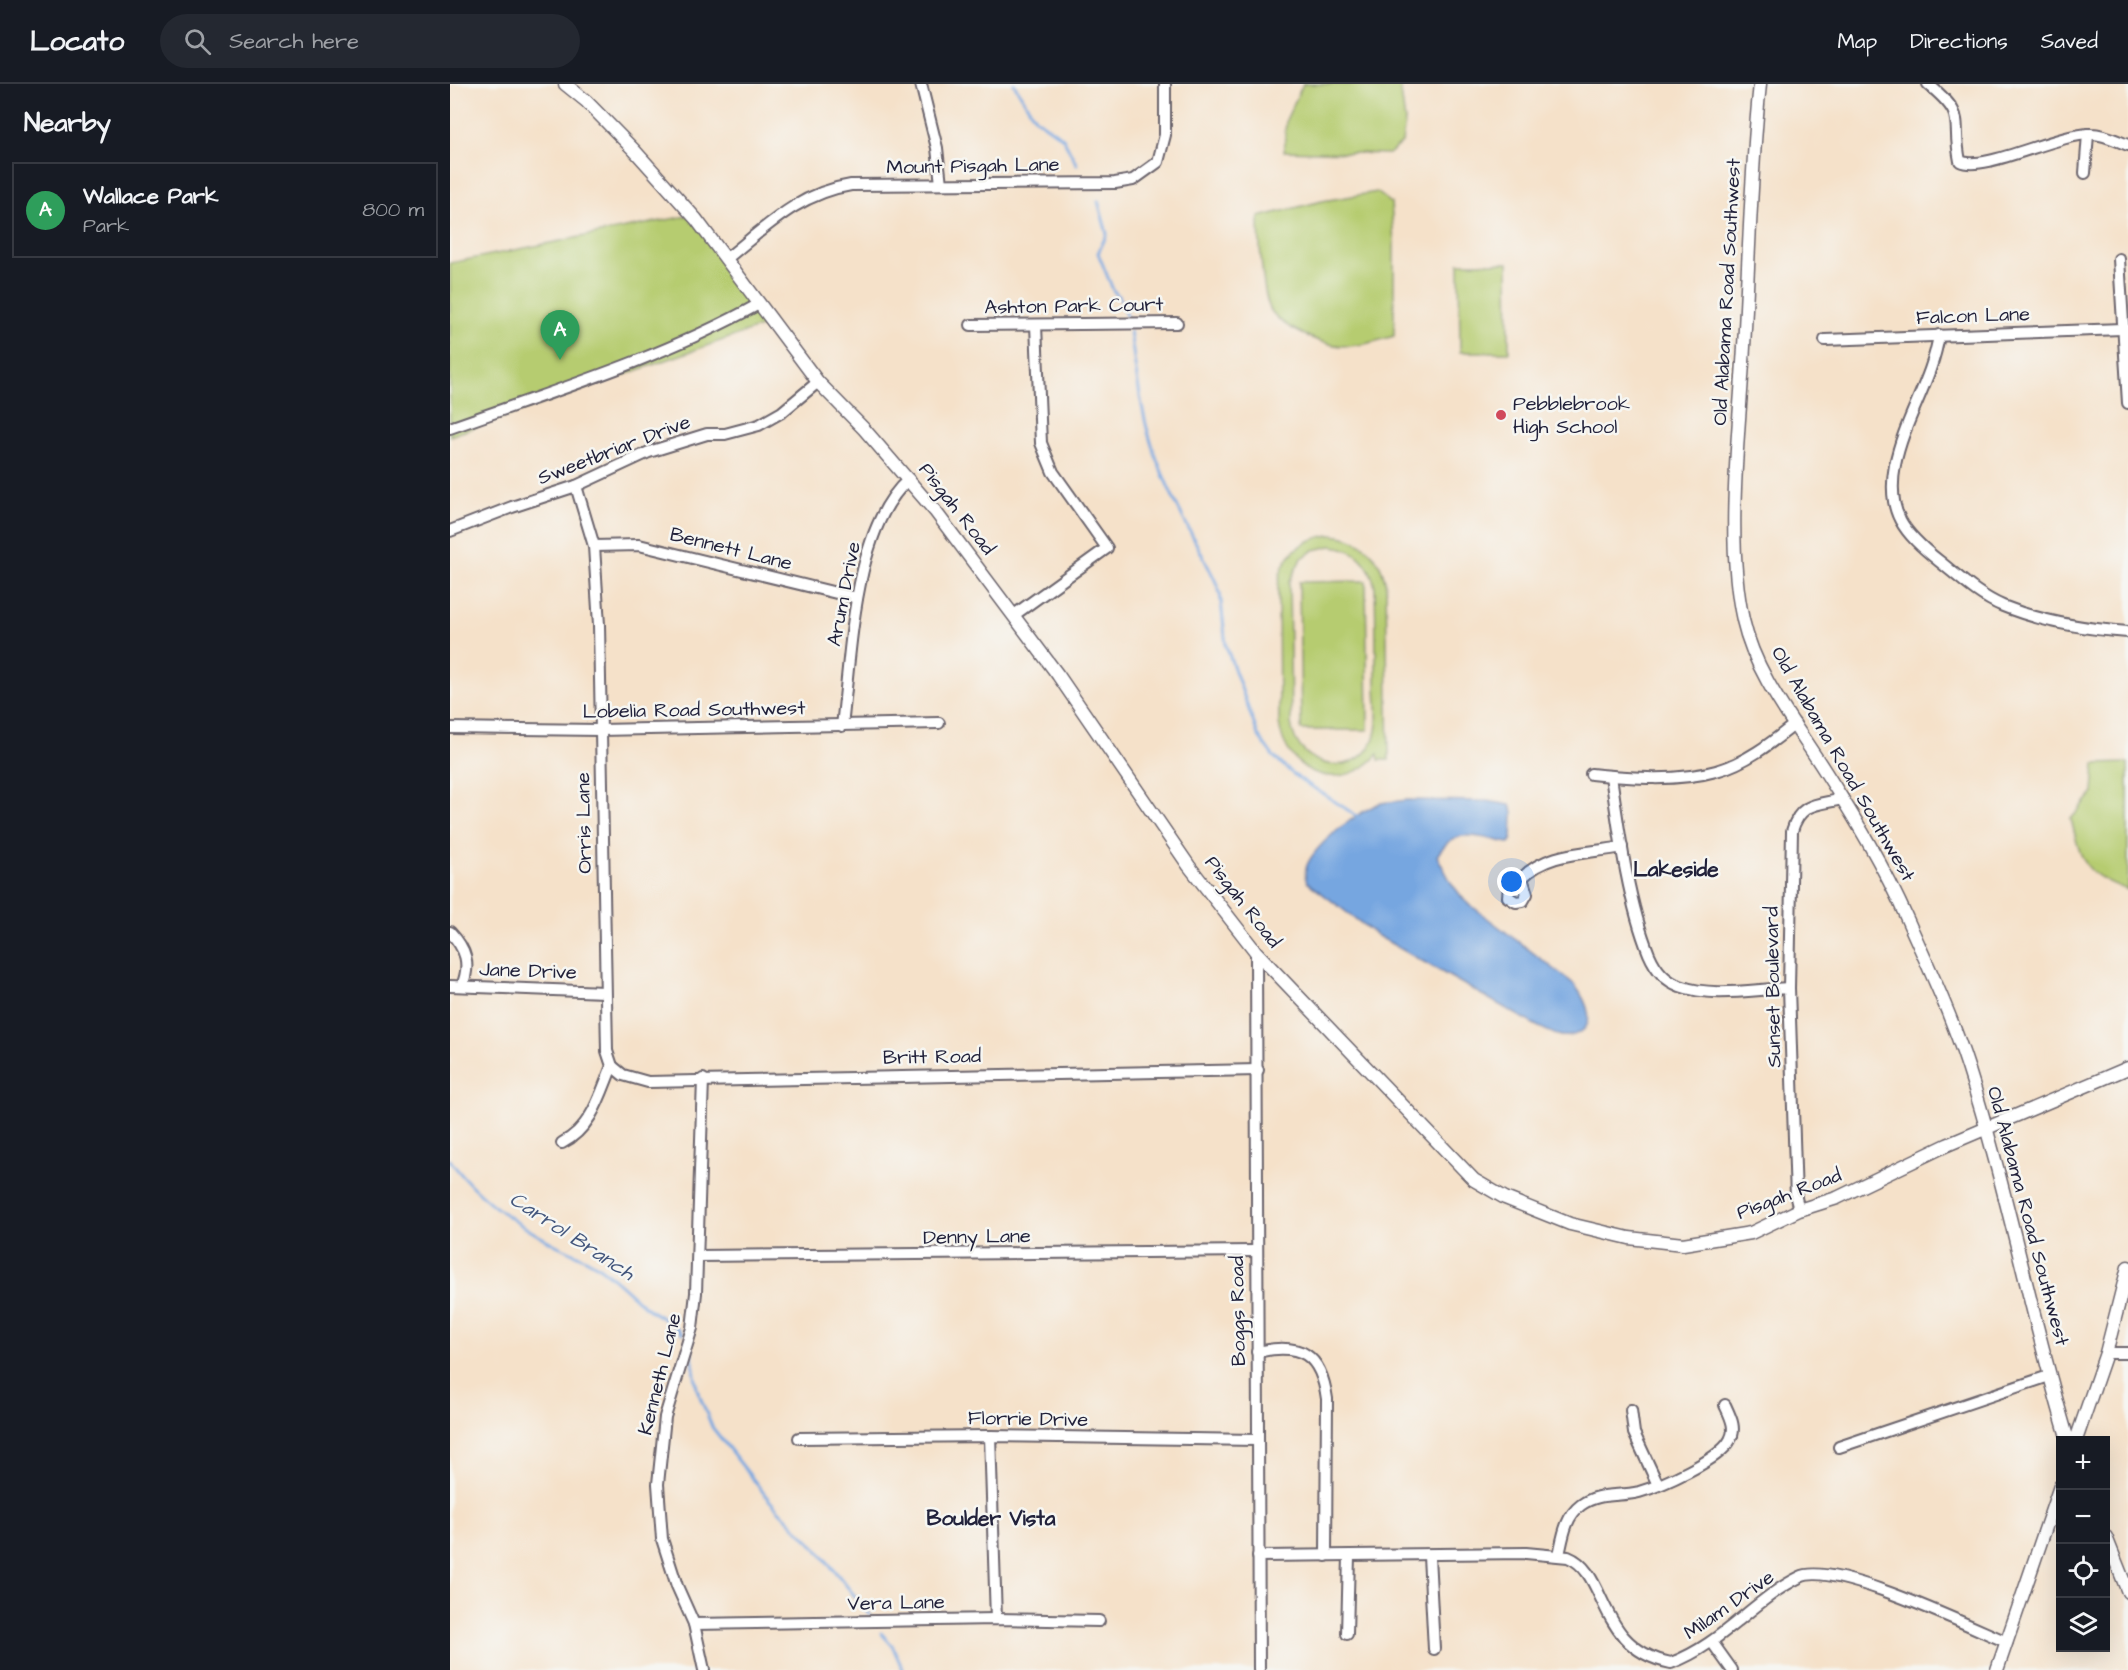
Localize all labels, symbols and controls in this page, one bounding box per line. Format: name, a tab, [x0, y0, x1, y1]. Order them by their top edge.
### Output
search box	[160, 14, 580, 68]
text: Locato	[30, 22, 124, 61]
icon: search	[181, 25, 214, 58]
text: Search here	[229, 26, 359, 57]
text: Map	[1837, 27, 1877, 56]
text: Directions	[1910, 27, 2008, 56]
text: Saved	[2041, 27, 2098, 56]
text: Nearby	[24, 105, 111, 141]
street label: Mount Pisgah Lane	[886, 150, 1060, 183]
street label: Old Alabama Road Southwest	[1706, 158, 1748, 426]
text: Wallace Park	[83, 181, 219, 212]
text: A	[39, 196, 52, 224]
text: 800 m	[362, 196, 424, 224]
text: Park	[83, 212, 129, 240]
street label: Ashton Park Court	[984, 290, 1164, 322]
street label: Falcon Lane	[1916, 300, 2031, 332]
pin: A	[540, 310, 580, 360]
place label: Pebblebrook High School	[1513, 390, 1630, 442]
street label: Sweetbriar Drive	[534, 408, 695, 492]
marker: Pebblebrook High School	[1494, 408, 1508, 422]
street label: Pisgah Road	[911, 457, 1002, 562]
street label: Bennett Lane	[667, 520, 795, 578]
street label: Arum Drive	[820, 539, 868, 649]
street label: Old Alabama Road Southwest	[1764, 641, 1922, 887]
street label: Lobelia Road Southwest	[582, 694, 806, 726]
street label: Orris Lane	[569, 772, 599, 874]
street label: Pisgah Road	[1197, 850, 1288, 955]
district label: Lakeside	[1633, 855, 1719, 884]
your location	[1497, 867, 1526, 896]
street label: Sunset Boulevard	[1758, 906, 1788, 1068]
street label: Jane Drive	[479, 955, 578, 987]
street label: Britt Road	[883, 1042, 981, 1072]
street label: Old Alabama Road Southwest	[1980, 1083, 2076, 1349]
street label: Pisgah Road	[1733, 1161, 1846, 1228]
water label: Carrol Branch	[504, 1185, 641, 1288]
street label: Denny Lane	[923, 1222, 1031, 1253]
street label: Boggs Road	[1223, 1256, 1254, 1366]
street label: Kenneth Lane	[631, 1310, 689, 1438]
street label: Florrie Drive	[968, 1404, 1089, 1434]
map controls	[2056, 1436, 2110, 1652]
button: +	[2056, 1436, 2110, 1490]
button: −	[2056, 1490, 2110, 1544]
district label: Boulder Vista	[927, 1504, 1056, 1533]
button: locate	[2056, 1544, 2110, 1598]
street label: Milam Drive	[1678, 1563, 1780, 1646]
street label: Vera Lane	[847, 1588, 945, 1618]
button: layers	[2056, 1598, 2110, 1652]

